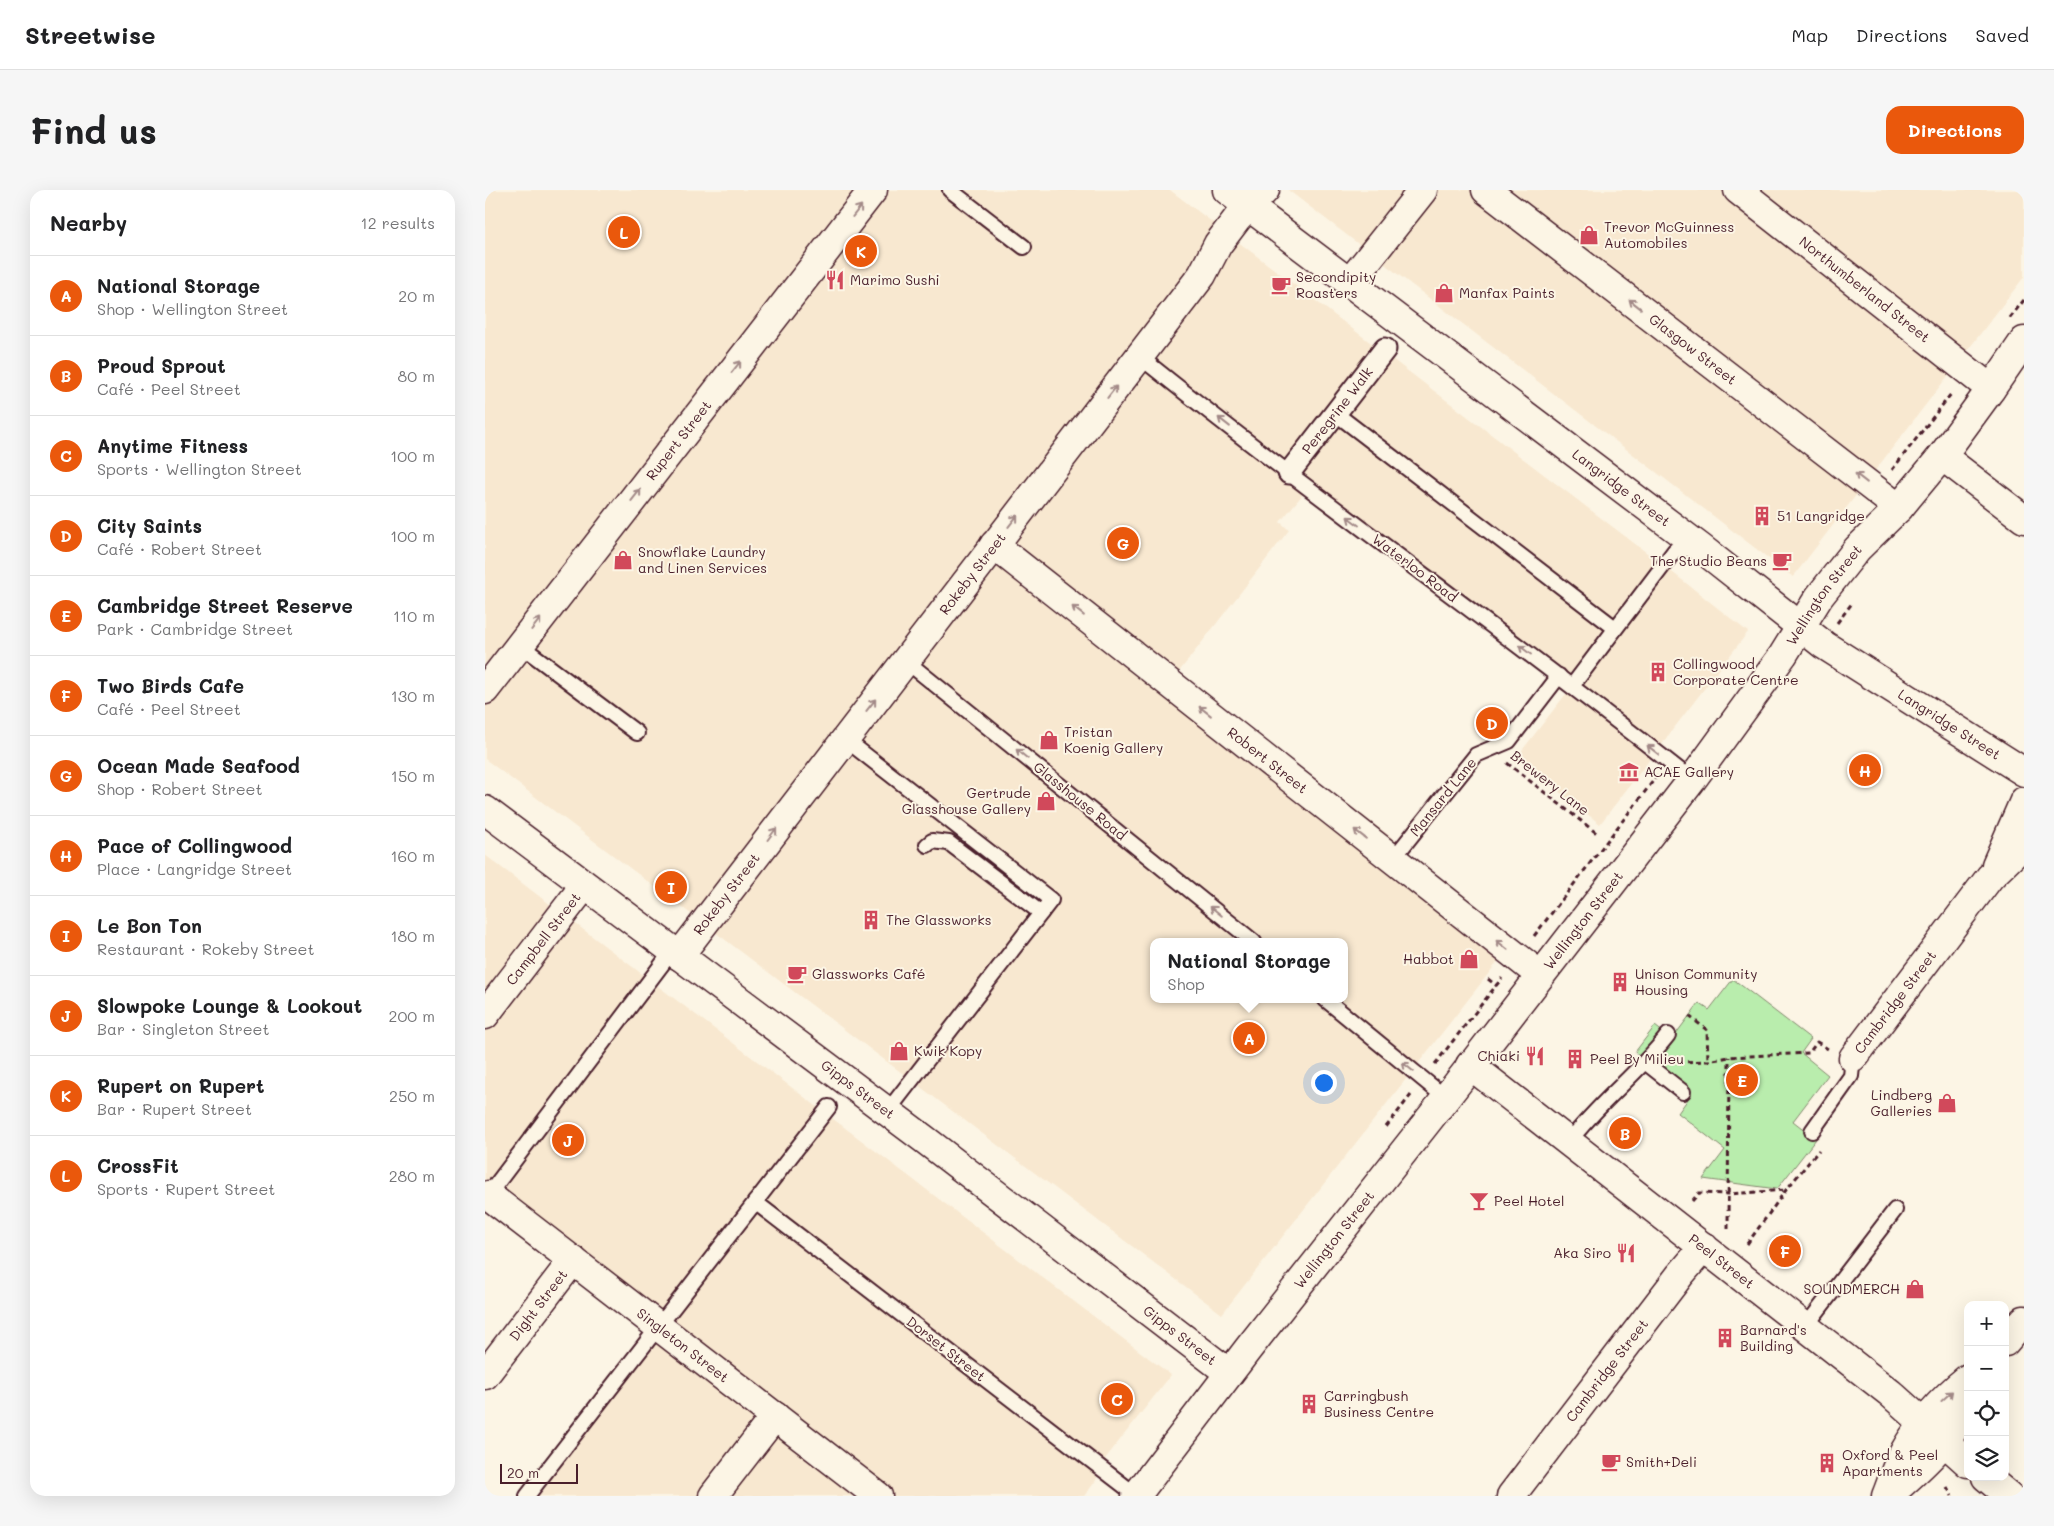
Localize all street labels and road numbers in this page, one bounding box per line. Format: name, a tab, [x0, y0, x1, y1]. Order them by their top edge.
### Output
street label: Northumberland Street	[1796, 232, 1934, 346]
street label: Glasgow Street	[1645, 309, 1741, 389]
street label: Peregrine Walk	[1297, 363, 1377, 458]
street label: Rupert Street	[641, 396, 715, 484]
street label: Langridge Street	[1569, 444, 1674, 531]
street label: Rokeby Street	[935, 528, 1010, 618]
street label: Waterloo Road	[1369, 529, 1462, 606]
street label: Wellington Street	[1781, 540, 1866, 649]
street label: Langridge Street	[1895, 684, 2004, 764]
street label: Robert Street	[1224, 722, 1312, 797]
street label: Brewery Lane	[1507, 746, 1594, 819]
street label: Mansard Lane	[1405, 753, 1480, 840]
street label: Glasshouse Road	[1030, 757, 1131, 844]
street label: Rokeby Street	[689, 849, 764, 939]
street label: Wellington Street	[1539, 867, 1627, 973]
street label: Campbell Street	[501, 888, 585, 989]
street label: Cambridge Street	[1850, 946, 1940, 1057]
street label: Gipps Street	[817, 1055, 899, 1123]
street label: Wellington Street	[1289, 1187, 1378, 1292]
street label: Peel Street	[1685, 1229, 1759, 1293]
street label: Dight Street	[505, 1265, 572, 1344]
street label: Gipps Street	[1139, 1301, 1221, 1369]
street label: Singleton Street	[633, 1303, 733, 1387]
street label: Dorset Street	[903, 1312, 990, 1386]
street label: Cambridge Street	[1561, 1315, 1652, 1426]

